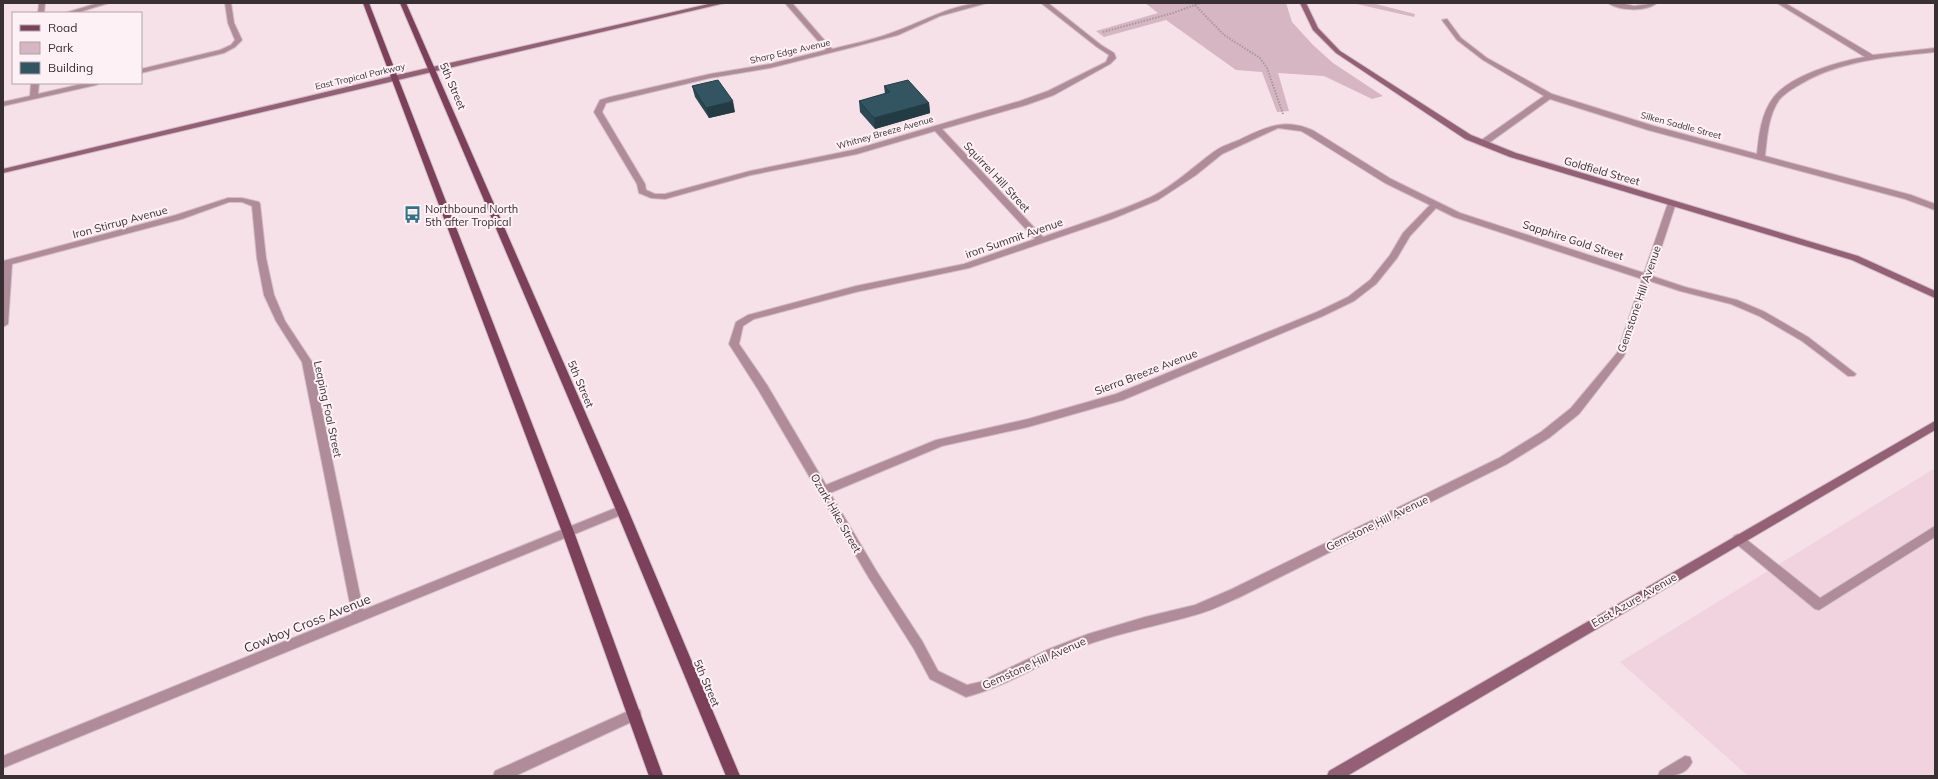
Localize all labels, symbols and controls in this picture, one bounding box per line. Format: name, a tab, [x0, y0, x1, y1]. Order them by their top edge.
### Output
legend	[12, 12, 142, 84]
text: Road	[48, 20, 77, 35]
street label: Sharp Edge Avenue	[749, 36, 831, 66]
text: Park	[48, 40, 74, 55]
text: Building	[48, 60, 93, 75]
street label: East Tropical Parkway	[314, 60, 407, 93]
street label: 5th Street	[437, 60, 469, 112]
street label: Silken Saddle Street	[1639, 109, 1723, 141]
street label: Whitney Breeze Avenue	[835, 113, 935, 152]
street label: Squirrel Hill Street	[961, 139, 1033, 215]
street label: Goldfield Street	[1562, 153, 1642, 189]
place label: Northbound North 5th after Tropical	[425, 202, 518, 229]
street label: Iron Stirrup Avenue	[71, 203, 169, 241]
bus stop icon: Northbound North 5th after Tropical	[402, 205, 422, 225]
street label: iron Summit Avenue	[963, 215, 1065, 261]
street label: Sapphire Gold Street	[1521, 217, 1625, 263]
street label: Gemstone Hill Avenue	[1614, 244, 1664, 354]
street label: Sierra Breeze Avenue	[1093, 346, 1199, 398]
street label: 5th Street	[565, 358, 597, 410]
street label: Leaping Foal Street	[311, 359, 345, 459]
street label: Ozark Hike Street	[808, 471, 864, 555]
street label: Gemstone Hill Avenue	[1324, 492, 1430, 554]
street label: East Azure Avenue	[1589, 570, 1679, 630]
street label: Cowboy Cross Avenue	[241, 590, 373, 656]
street label: Gemstone Hill Avenue	[980, 634, 1088, 692]
street label: 5th Street	[691, 657, 723, 709]

